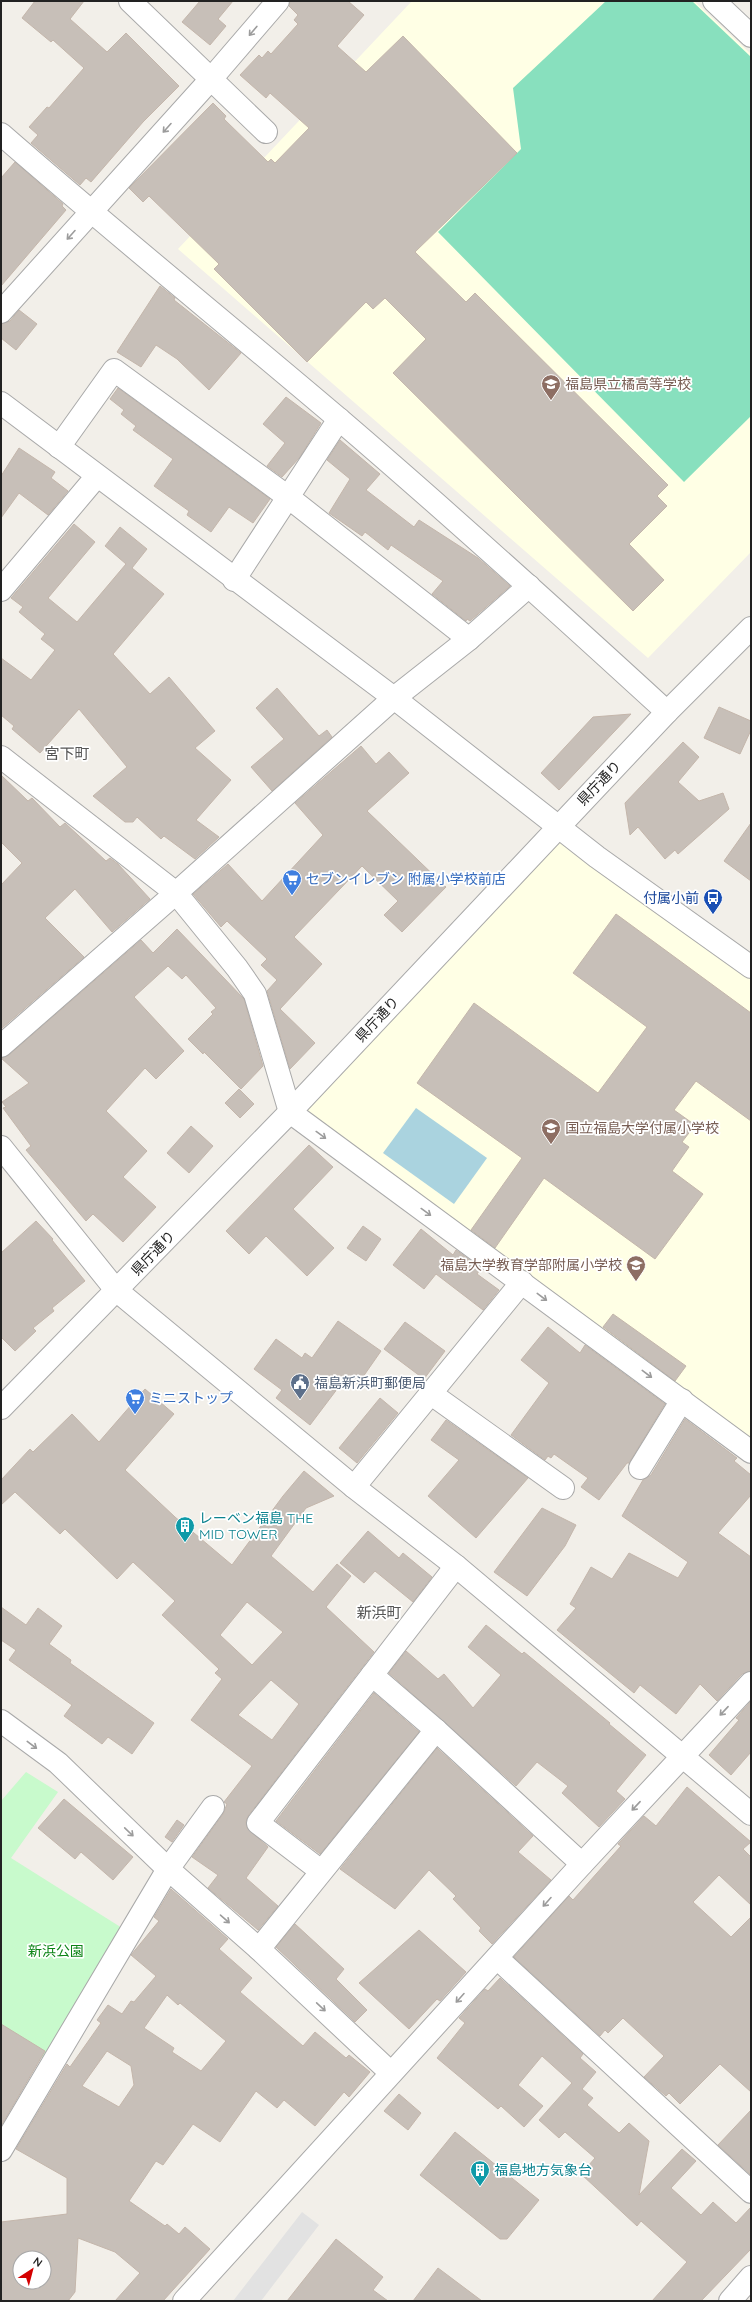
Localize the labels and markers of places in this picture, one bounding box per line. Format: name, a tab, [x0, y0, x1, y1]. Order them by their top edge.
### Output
school or university icon: 福島県立橘高等学校	[540, 373, 562, 401]
place label: 福島県立橘高等学校	[565, 375, 691, 393]
supermarket icon: セブンイレブン 附属小学校前店	[281, 868, 303, 896]
place label: セブンイレブン 附属小学校前店	[306, 870, 506, 888]
bus stop icon: 付属小前	[702, 887, 724, 915]
place label: 付属小前	[643, 889, 699, 907]
school or university icon: 国立福島大学付属小学校	[540, 1117, 562, 1145]
place label: 国立福島大学付属小学校	[565, 1119, 719, 1137]
school or university icon: 福島大学教育学部附属小学校	[625, 1254, 647, 1282]
place label: 福島大学教育学部附属小学校	[440, 1256, 622, 1274]
public building icon: 福島新浜町郵便局	[289, 1372, 311, 1400]
place label: 福島新浜町郵便局	[314, 1374, 426, 1392]
supermarket icon: ミニストップ	[124, 1387, 146, 1415]
place label: ミニストップ	[149, 1389, 233, 1407]
place label: レーベン福島 THE MID TOWER	[199, 1509, 313, 1543]
building icon: レーベン福島 THE MID TOWER	[174, 1515, 196, 1543]
building icon: 福島地方気象台	[469, 2159, 491, 2187]
place label: 福島地方気象台	[494, 2161, 592, 2179]

